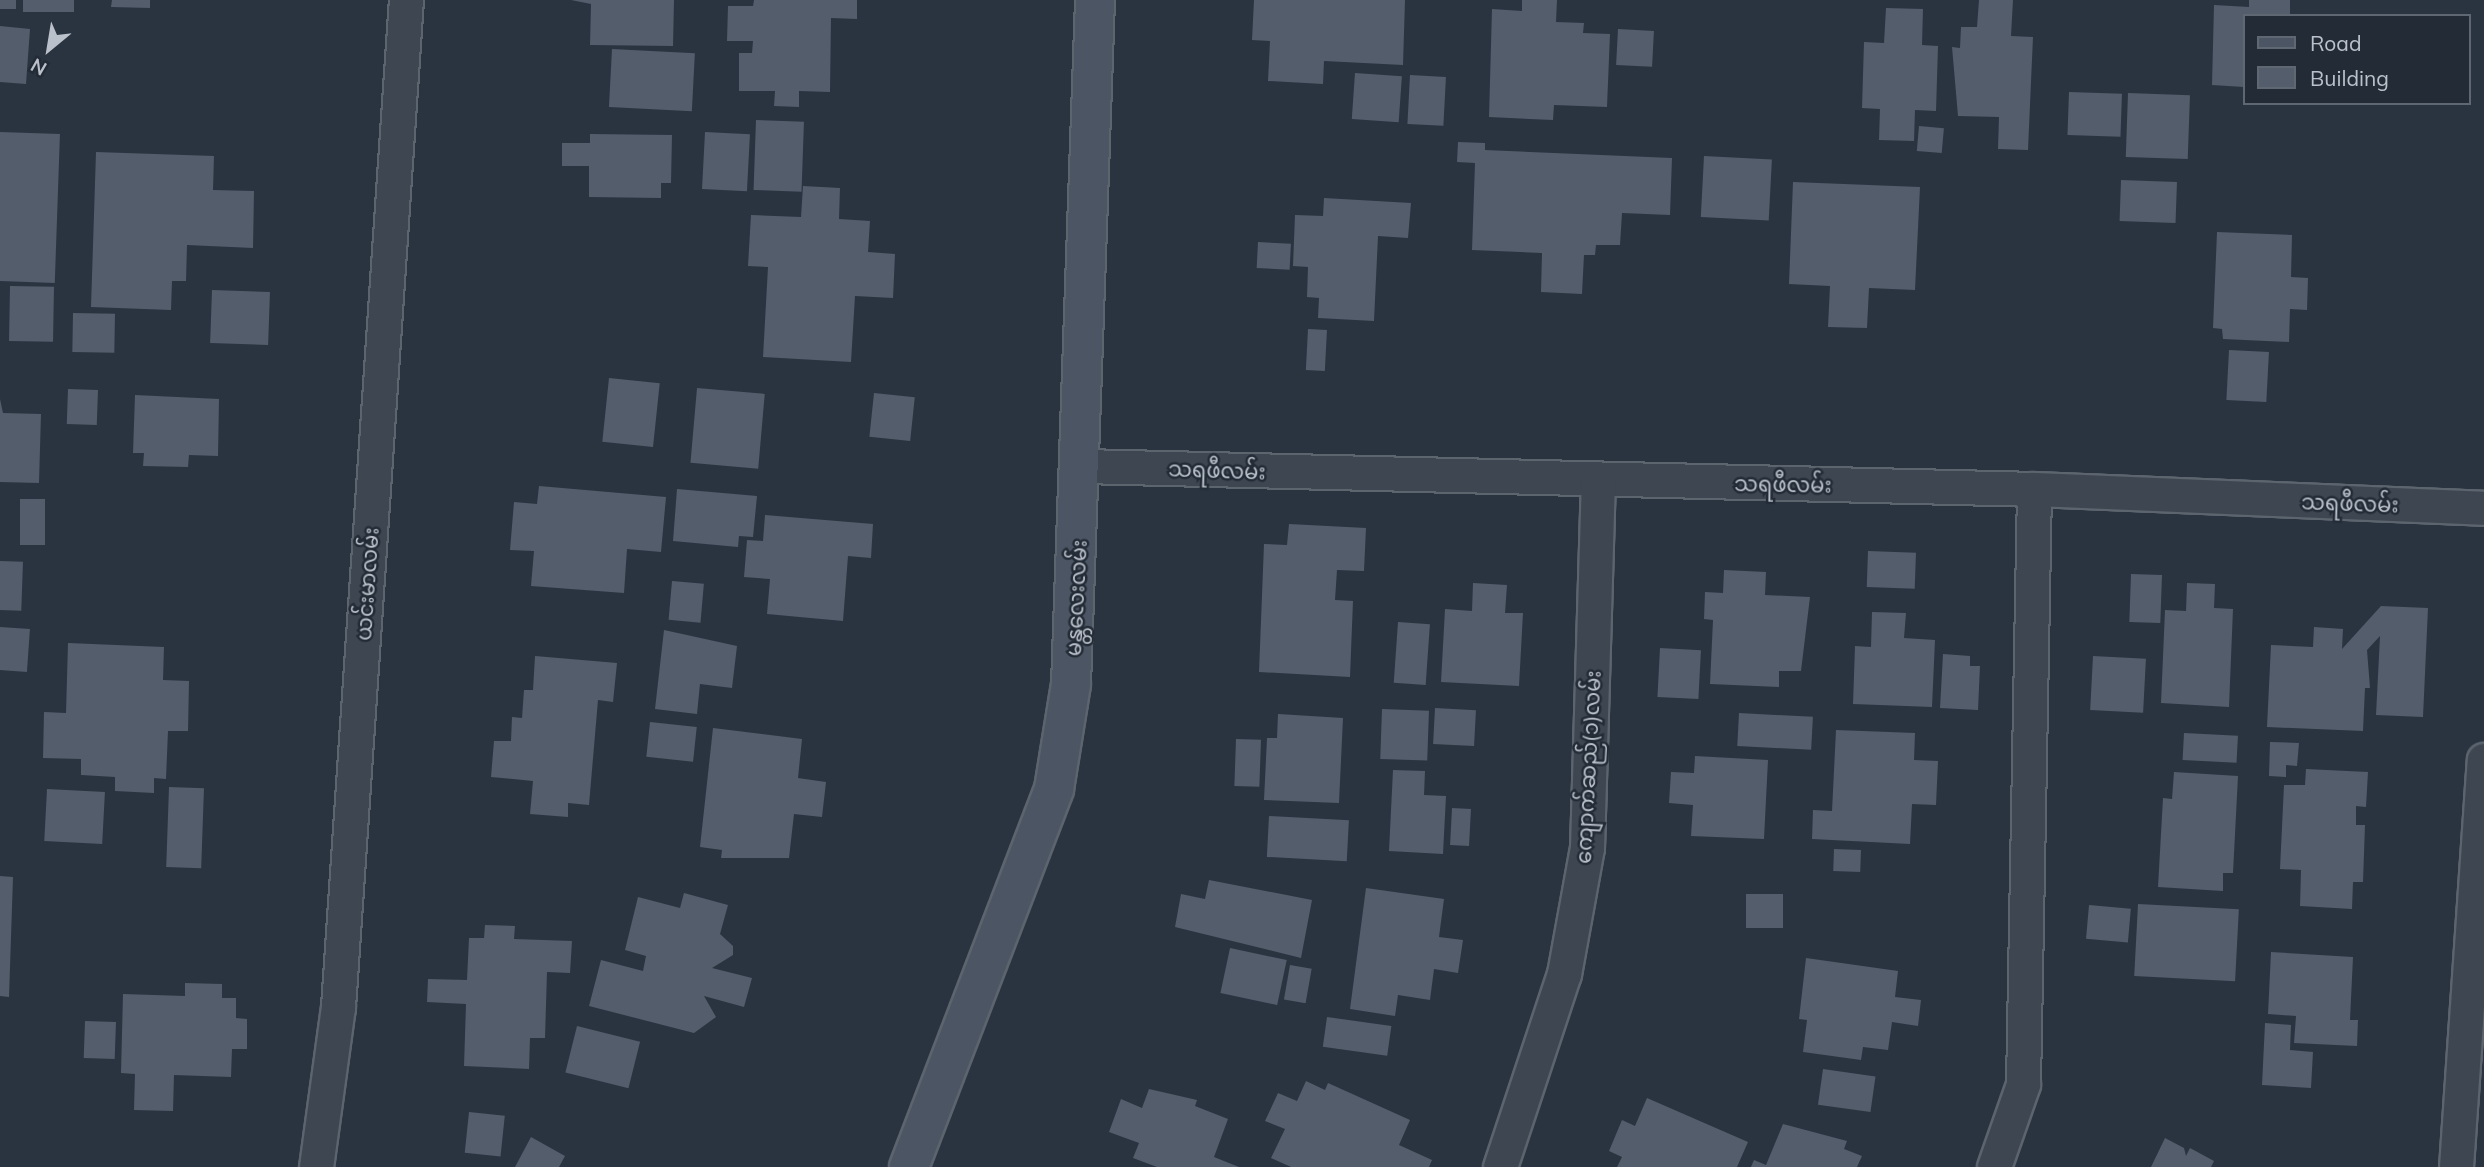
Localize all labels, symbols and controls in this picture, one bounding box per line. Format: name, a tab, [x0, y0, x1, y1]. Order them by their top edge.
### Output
north arrow	[14, 14, 84, 84]
legend	[2242, 14, 2470, 105]
text: Road	[2310, 30, 2361, 56]
text: N	[26, 53, 51, 81]
text: Building	[2310, 65, 2389, 91]
street label: သရဖီလမ်း	[1168, 456, 1266, 484]
street label: သရဖီလမ်း	[1734, 471, 1832, 497]
street label: သရဖီလမ်း	[2301, 489, 2399, 517]
street label: ယင်းမာလမ်း	[350, 527, 384, 641]
street label: မန္တလေးလမ်း	[1060, 539, 1092, 657]
street label: ကျောက်ဆည်(၁)လမ်း	[1570, 670, 1606, 864]

